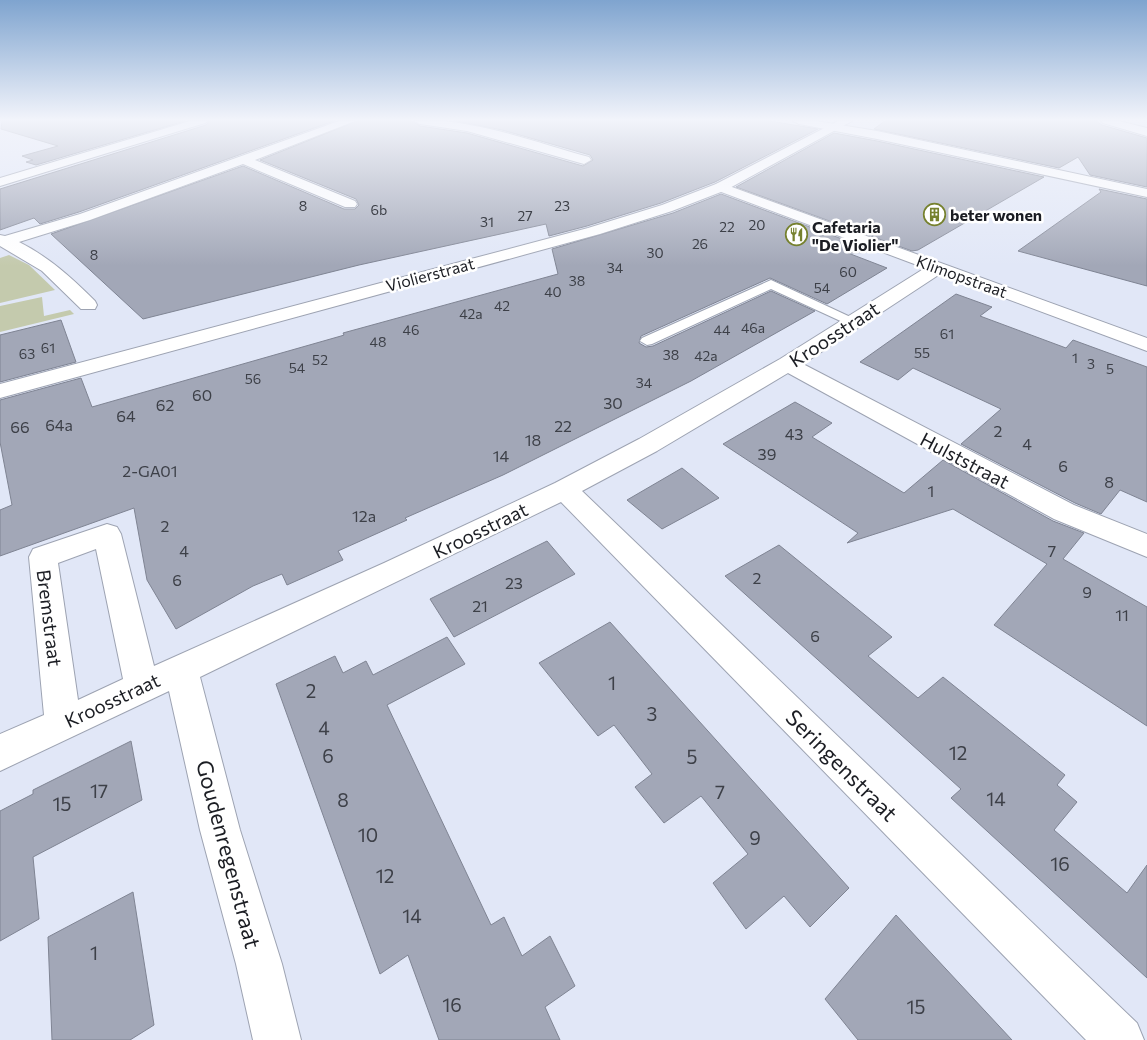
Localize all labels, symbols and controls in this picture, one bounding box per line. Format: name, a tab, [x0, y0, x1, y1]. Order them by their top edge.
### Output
house number: 8	[299, 197, 307, 214]
house number: 23	[554, 197, 570, 214]
house number: 6b	[371, 201, 387, 218]
building icon: beter wonen	[922, 202, 946, 226]
place label: beter wonen	[950, 205, 1042, 224]
house number: 27	[517, 207, 533, 224]
house number: 31	[480, 213, 494, 230]
house number: 20	[749, 216, 765, 233]
place label: Cafetaria "De Violier"	[812, 217, 898, 254]
house number: 22	[719, 218, 735, 235]
restaurant icon: Cafetaria "De Violier"	[784, 223, 808, 247]
house number: 26	[692, 235, 708, 252]
house number: 30	[646, 244, 664, 261]
house number: 8	[90, 246, 98, 263]
street label: Klimopstraat	[914, 251, 1010, 301]
street label: Violierstraat	[384, 253, 477, 295]
house number: 34	[607, 259, 624, 276]
house number: 60	[839, 263, 857, 280]
house number: 38	[569, 272, 585, 289]
house number: 54	[814, 279, 831, 296]
house number: 40	[544, 283, 562, 300]
street label: Kroosstraat	[785, 296, 883, 372]
house number: 42	[494, 297, 510, 314]
house number: 42a	[459, 305, 483, 322]
house number: 46a	[741, 319, 765, 336]
house number: 46	[403, 321, 419, 338]
house number: 44	[714, 321, 731, 338]
house number: 61	[940, 325, 954, 342]
house number: 48	[370, 333, 386, 350]
house number: 61	[41, 339, 55, 356]
house number: 55	[914, 344, 930, 361]
house number: 63	[19, 345, 35, 362]
house number: 38	[663, 346, 679, 363]
house number: 42a	[694, 347, 718, 364]
house number: 1	[1072, 349, 1078, 366]
house number: 52	[312, 351, 328, 368]
house number: 3	[1087, 355, 1095, 372]
house number: 54	[289, 359, 306, 376]
house number: 5	[1106, 360, 1114, 377]
house number: 56	[245, 370, 261, 387]
house number: 34	[636, 374, 653, 391]
house number: 60	[192, 385, 212, 404]
house number: 30	[603, 393, 623, 412]
house number: 62	[156, 395, 174, 414]
house number: 64	[116, 406, 136, 425]
house number: 64a	[45, 415, 73, 434]
house number: 22	[554, 416, 572, 435]
house number: 66	[10, 417, 30, 436]
house number: 2	[994, 421, 1003, 440]
house number: 43	[785, 424, 803, 443]
street label: Hulststraat	[917, 427, 1014, 493]
house number: 18	[525, 430, 541, 449]
house number: 4	[1022, 434, 1032, 453]
house number: 39	[758, 444, 776, 463]
house number: 14	[493, 446, 510, 465]
house number: 6	[1058, 456, 1068, 475]
house number: 2-GA01	[122, 461, 178, 480]
house number: 8	[1104, 472, 1114, 491]
house number: 1	[928, 481, 934, 500]
street label: Kroosstraat	[429, 497, 531, 563]
house number: 12a	[352, 506, 376, 525]
house number: 2	[161, 516, 170, 535]
house number: 4	[179, 541, 189, 560]
house number: 7	[1048, 541, 1056, 560]
street label: Bremstraat	[33, 568, 67, 668]
house number: 2	[753, 568, 762, 587]
house number: 6	[172, 570, 182, 589]
house number: 23	[505, 573, 523, 592]
house number: 9	[1082, 582, 1092, 601]
house number: 21	[472, 596, 488, 615]
house number: 11	[1115, 605, 1129, 624]
house number: 6	[810, 626, 820, 645]
street label: Kroosstraat	[61, 668, 164, 732]
house number: 1	[608, 671, 616, 694]
house number: 2	[306, 679, 316, 702]
house number: 3	[647, 702, 657, 725]
street label: Seringenstraat	[780, 703, 904, 827]
house number: 4	[318, 716, 330, 739]
house number: 12	[949, 741, 967, 764]
house number: 6	[322, 744, 334, 767]
house number: 5	[687, 745, 697, 768]
street label: Goudenregenstraat	[191, 757, 267, 951]
house number: 17	[90, 779, 108, 802]
house number: 7	[715, 780, 725, 803]
house number: 14	[986, 787, 1006, 810]
house number: 8	[337, 788, 349, 811]
house number: 15	[52, 792, 72, 815]
house number: 10	[358, 823, 378, 846]
house number: 9	[749, 826, 761, 849]
house number: 16	[1050, 852, 1070, 875]
house number: 12	[376, 864, 394, 887]
house number: 14	[402, 904, 422, 927]
house number: 1	[90, 941, 98, 964]
house number: 16	[442, 993, 462, 1016]
house number: 15	[906, 995, 926, 1018]

